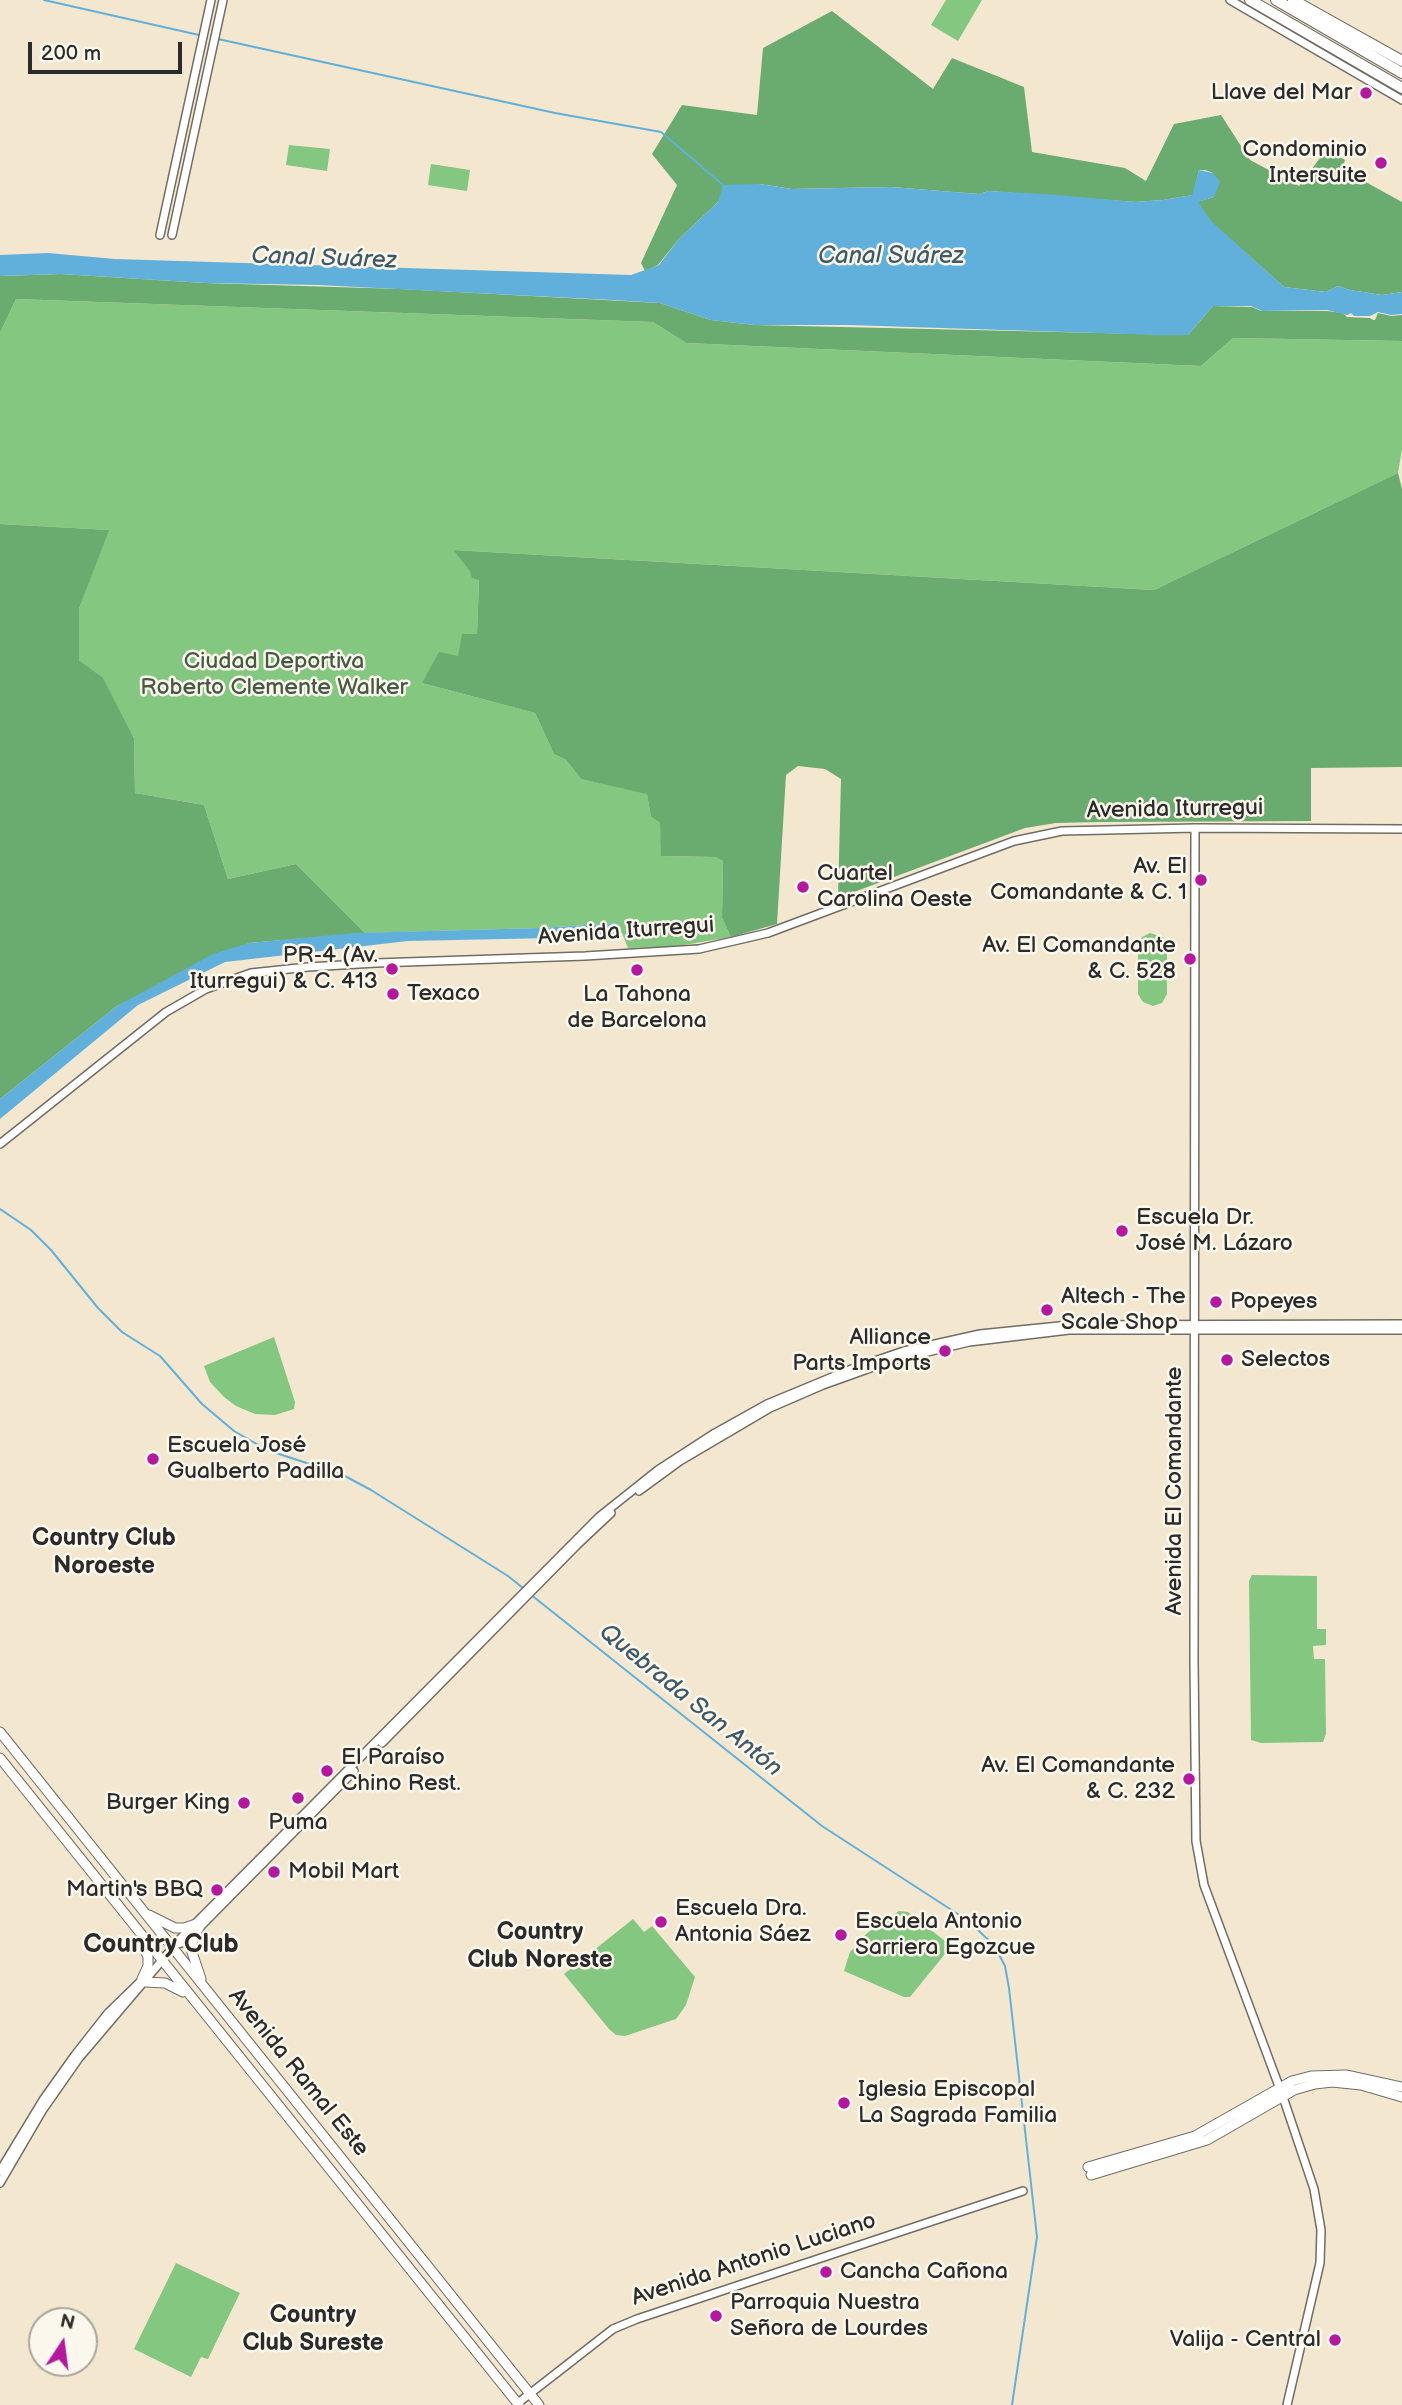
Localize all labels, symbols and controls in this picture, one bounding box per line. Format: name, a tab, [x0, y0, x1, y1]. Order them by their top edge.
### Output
scale bar	[32, 28, 186, 72]
text: 200 m	[41, 41, 101, 66]
place label: Llave del Mar	[1211, 79, 1352, 107]
marker: Llave del Mar	[1358, 85, 1374, 101]
place label: Condominio Intersuite	[1243, 136, 1367, 190]
marker: Condominio Intersuite	[1373, 155, 1389, 171]
water label: Canal Suárez	[251, 242, 397, 276]
water label: Canal Suárez	[818, 243, 964, 271]
park label: Ciudad Deportiva Roberto Clemente Walker	[140, 648, 408, 702]
street label: Avenida Iturregui	[1086, 795, 1264, 825]
place label: Av. El Comandante & C. 1	[990, 853, 1187, 907]
place label: Cuartel Carolina Oeste	[817, 860, 972, 914]
marker: Av. El Comandante & C. 1	[1193, 872, 1209, 888]
marker: Cuartel Carolina Oeste	[795, 879, 811, 895]
street label: Avenida Iturregui	[537, 912, 715, 952]
place label: Av. El Comandante & C. 528	[982, 932, 1176, 986]
place label: PR-4 (Av. Iturregui) & C. 413	[190, 942, 378, 996]
marker: Av. El Comandante & C. 528	[1182, 951, 1198, 967]
marker: PR-4 (Av. Iturregui) & C. 413	[384, 961, 400, 977]
marker: La Tahona de Barcelona	[629, 962, 645, 978]
place label: Texaco	[407, 980, 480, 1008]
place label: La Tahona de Barcelona	[567, 981, 707, 1035]
marker: Texaco	[385, 986, 401, 1002]
place label: Escuela Dr. José M. Lázaro	[1136, 1204, 1293, 1258]
marker: Escuela Dr. José M. Lázaro	[1114, 1223, 1130, 1239]
place label: Altech - The Scale Shop	[1061, 1283, 1186, 1337]
place label: Popeyes	[1230, 1288, 1317, 1316]
marker: Popeyes	[1208, 1294, 1224, 1310]
marker: Altech - The Scale Shop	[1039, 1302, 1055, 1318]
place label: Alliance Parts Imports	[792, 1324, 931, 1378]
marker: Alliance Parts Imports	[937, 1343, 953, 1359]
place label: Selectos	[1241, 1346, 1330, 1374]
marker: Selectos	[1219, 1352, 1235, 1368]
street label: Avenida El Comandante	[1161, 1367, 1189, 1615]
place label: Escuela José Gualberto Padilla	[167, 1432, 344, 1486]
marker: Escuela José Gualberto Padilla	[145, 1451, 161, 1467]
district label: Country Club Noroeste	[32, 1525, 176, 1581]
water label: Quebrada San Antón	[593, 1618, 787, 1784]
place label: El Paraíso Chino Rest.	[341, 1744, 461, 1798]
place label: Av. El Comandante & C. 232	[981, 1752, 1175, 1806]
marker: El Paraíso Chino Rest.	[319, 1763, 335, 1779]
marker: Av. El Comandante & C. 232	[1181, 1771, 1197, 1787]
place label: Burger King	[106, 1789, 230, 1817]
marker: Puma	[290, 1790, 306, 1806]
marker: Burger King	[236, 1795, 252, 1811]
place label: Puma	[268, 1809, 328, 1837]
place label: Mobil Mart	[288, 1858, 399, 1886]
marker: Mobil Mart	[266, 1864, 282, 1880]
place label: Martin's BBQ	[66, 1876, 203, 1904]
marker: Martin's BBQ	[209, 1882, 225, 1898]
place label: Escuela Dra. Antonia Sáez	[675, 1895, 811, 1949]
place label: Escuela Antonio Sarriera Egozcue	[855, 1908, 1035, 1962]
marker: Escuela Dra. Antonia Sáez	[653, 1914, 669, 1930]
district label: Country Club Noreste	[468, 1919, 612, 1975]
marker: Escuela Antonio Sarriera Egozcue	[833, 1927, 849, 1943]
district label: Country Club	[83, 1929, 239, 1961]
street label: Avenida Ramal Este	[222, 1984, 374, 2162]
place label: Iglesia Episcopal La Sagrada Familia	[858, 2076, 1057, 2130]
marker: Iglesia Episcopal La Sagrada Familia	[836, 2095, 852, 2111]
street label: Avenida Antonio Luciano	[628, 2207, 880, 2313]
place label: Cancha Cañona	[840, 2258, 1008, 2286]
marker: Cancha Cañona	[818, 2264, 834, 2280]
place label: Parroquia Nuestra Señora de Lourdes	[730, 2289, 928, 2343]
district label: Country Club Sureste	[242, 2302, 384, 2358]
north arrow	[28, 2307, 98, 2377]
marker: Parroquia Nuestra Señora de Lourdes	[708, 2308, 724, 2324]
text: N	[58, 2310, 77, 2336]
place label: Valija - Central	[1170, 2326, 1321, 2354]
marker: Valija - Central	[1327, 2332, 1343, 2348]

